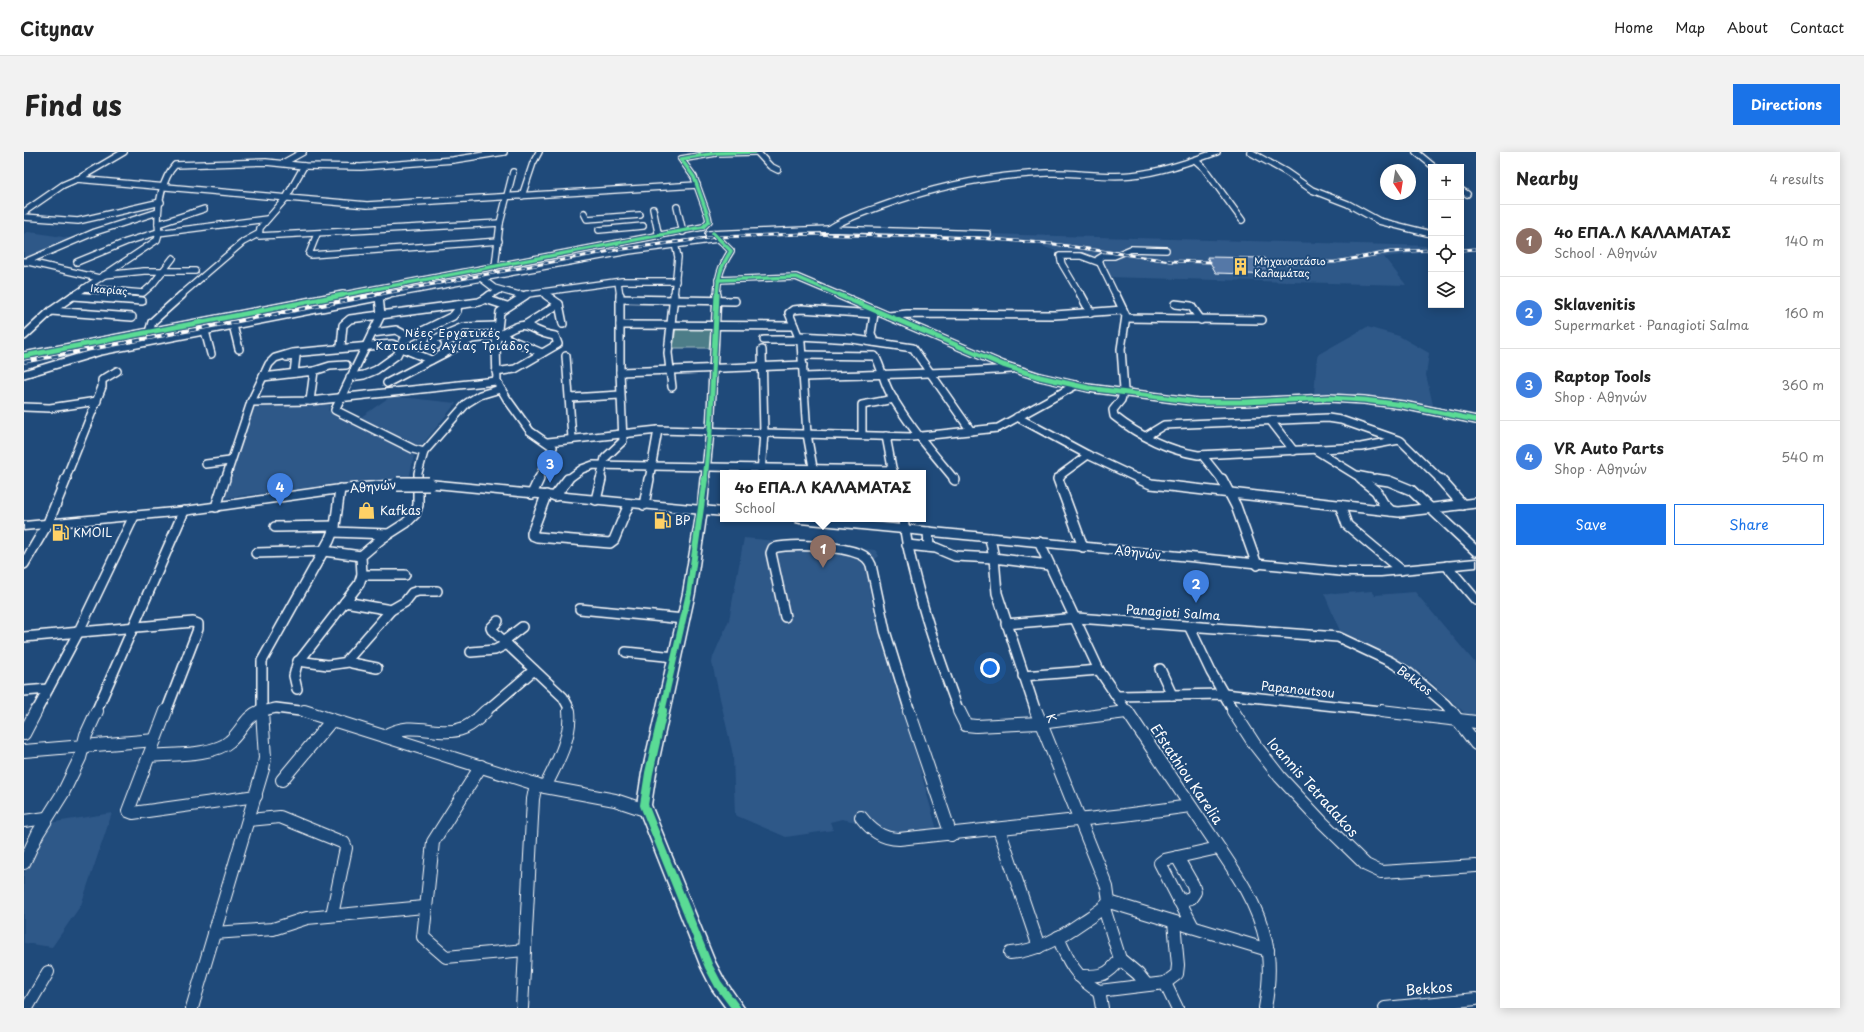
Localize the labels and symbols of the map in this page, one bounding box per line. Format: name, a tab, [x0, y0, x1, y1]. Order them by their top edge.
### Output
north arrow	[1380, 164, 1416, 200]
place label: Μηχανοστάσιο Καλαμάτας	[1254, 253, 1326, 280]
building icon: Μηχανοστάσιο Καλαμάτας	[1231, 256, 1251, 276]
street label: Ικαρίας	[90, 280, 128, 298]
district label: Νέες Εργατικές Κατοικίες Αγίας Τριάδος	[376, 324, 530, 354]
pin: 3	[537, 450, 563, 483]
pin: 4	[267, 473, 293, 506]
street label: Αθηνών	[349, 475, 397, 497]
shop icon: Kafkas	[357, 500, 377, 520]
place label: Kafkas	[380, 501, 421, 519]
fuel station icon: BP	[652, 510, 672, 530]
place label: BP	[675, 511, 690, 529]
fuel station icon: KMOIL	[50, 522, 70, 542]
place label: KMOIL	[73, 523, 112, 541]
pin: 1	[810, 535, 836, 568]
street label: Αθηνών	[1114, 541, 1162, 563]
pin: 2	[1183, 570, 1209, 603]
street label: Panagioti Salma	[1125, 600, 1221, 624]
your location	[980, 658, 1000, 678]
street label: Bekkos	[1394, 661, 1437, 700]
street label: Papanoutsou	[1260, 676, 1336, 702]
street label: Κ	[1042, 711, 1062, 726]
street label: Efstathiou Karelia	[1146, 720, 1229, 829]
street label: Ioannis Tetradakos	[1262, 732, 1364, 842]
street label: Bekkos	[1405, 975, 1453, 1001]

